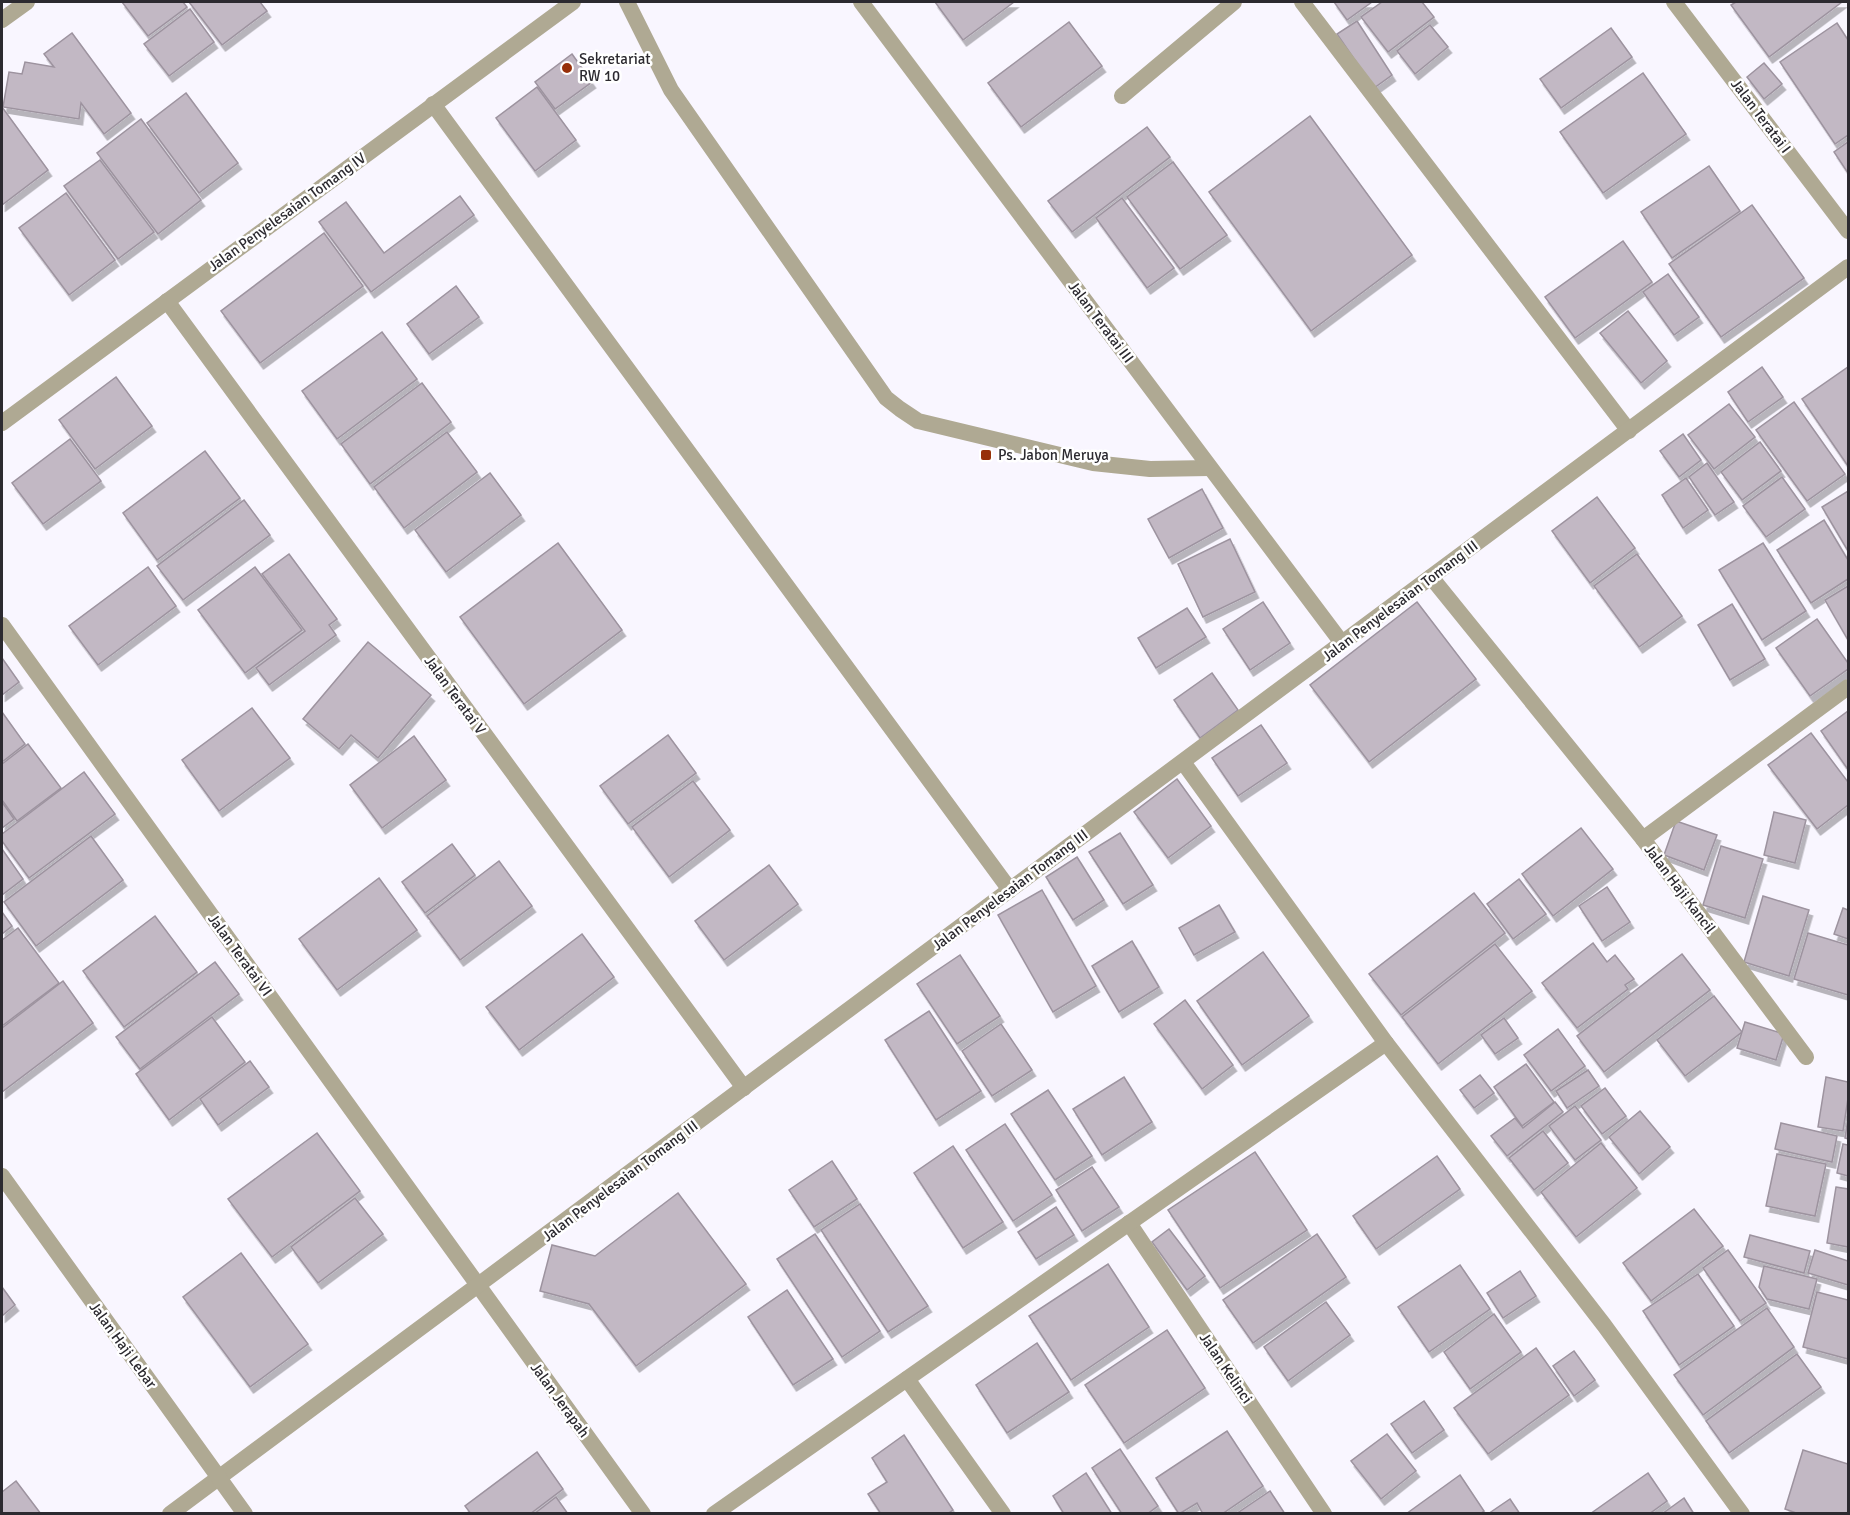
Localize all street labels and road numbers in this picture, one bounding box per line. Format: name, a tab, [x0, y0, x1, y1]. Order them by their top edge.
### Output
street label: Jalan Teratai I	[1727, 75, 1795, 157]
street label: Jalan Penyelesaian Tomang IV	[205, 149, 370, 275]
street label: Jalan Teratai III	[1065, 278, 1137, 366]
street label: Jalan Penyelesaian Tomang III	[1318, 536, 1482, 666]
street label: Jalan Teratai V	[420, 652, 490, 738]
street label: Jalan Penyelesaian Tomang III	[928, 825, 1092, 955]
street label: Jalan Haji Kancil	[1641, 841, 1719, 937]
street label: Jalan Teratai VI	[204, 910, 276, 1000]
street label: Jalan Penyelesaian Tomang III	[538, 1116, 702, 1246]
street label: Jalan Haji Lebar	[86, 1298, 161, 1392]
street label: Jalan Kelinci	[1196, 1329, 1256, 1407]
street label: Jalan Jerapah	[527, 1359, 593, 1441]

